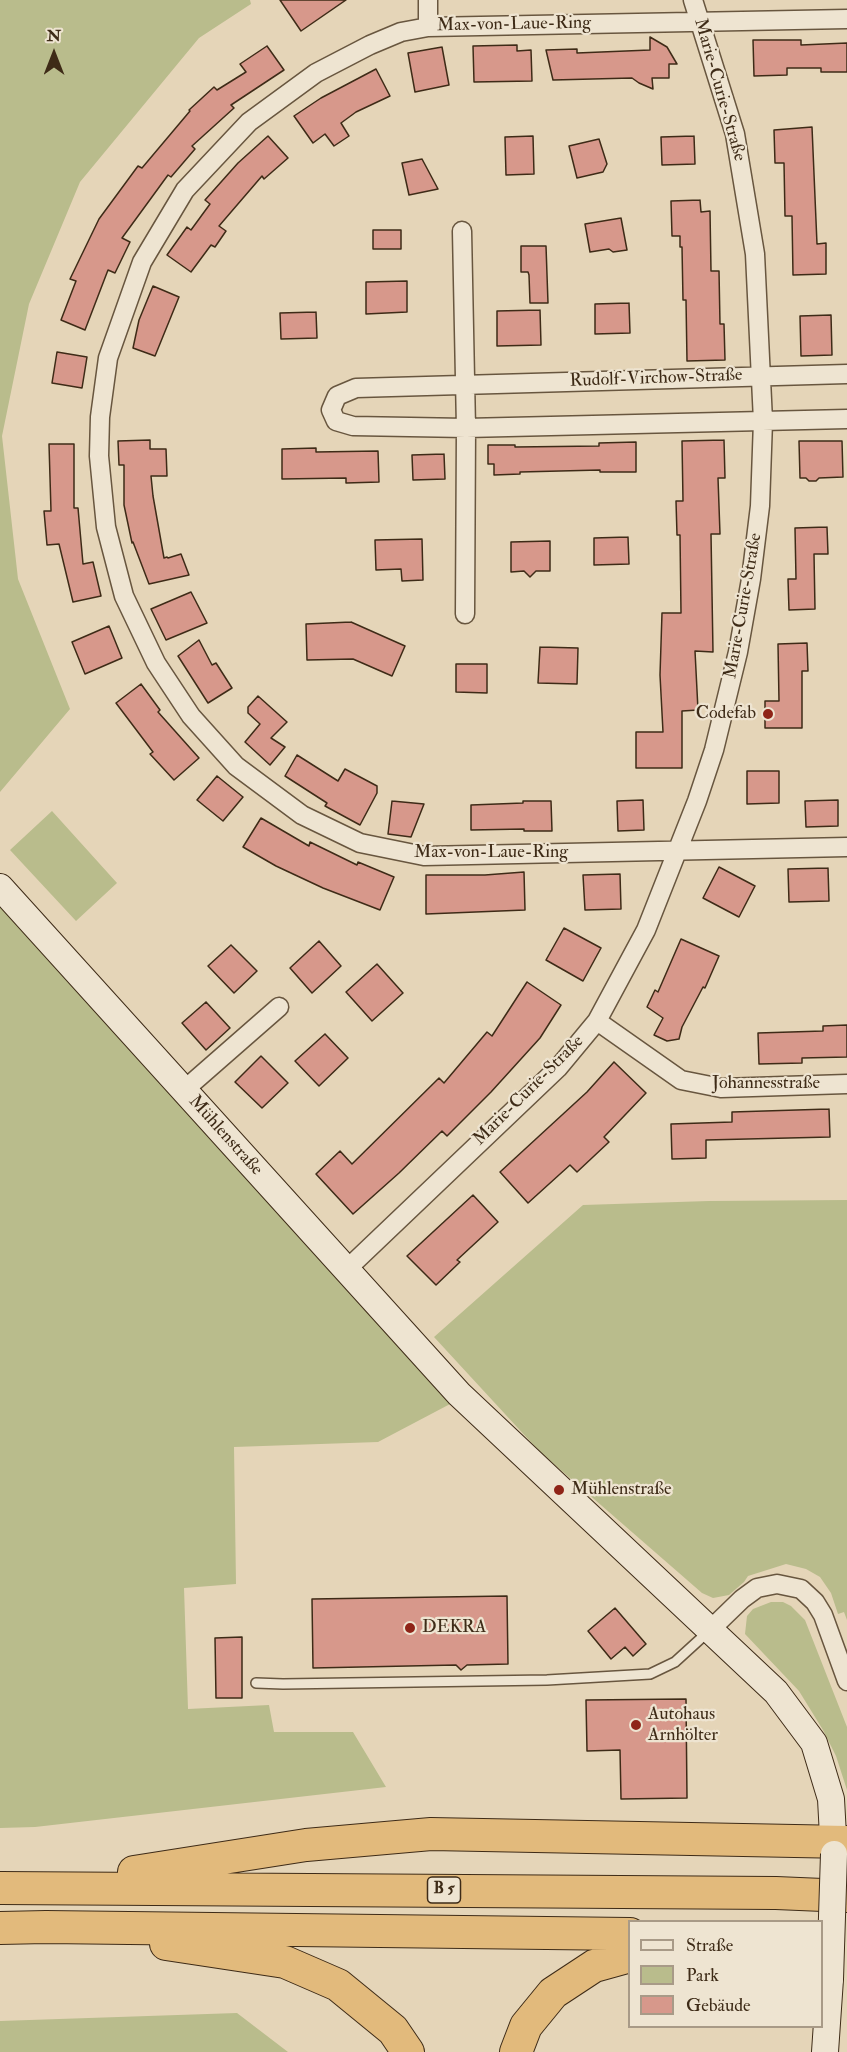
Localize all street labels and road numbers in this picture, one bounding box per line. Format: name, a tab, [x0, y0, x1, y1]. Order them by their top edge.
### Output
street label: Max-von-Laue-Ring	[437, 13, 591, 37]
street label: Marie-Curie-Straße	[688, 16, 750, 164]
street label: Rudolf-Virchow-Straße	[569, 365, 743, 393]
street label: Marie-Curie-Straße	[721, 532, 767, 680]
street label: Max-von-Laue-Ring	[414, 842, 568, 864]
street label: Marie-Curie-Straße	[469, 1031, 589, 1151]
street label: Johannesstraße	[712, 1073, 820, 1095]
street label: Mühlenstraße	[183, 1091, 267, 1181]
road number: B 5	[428, 1877, 460, 1903]

